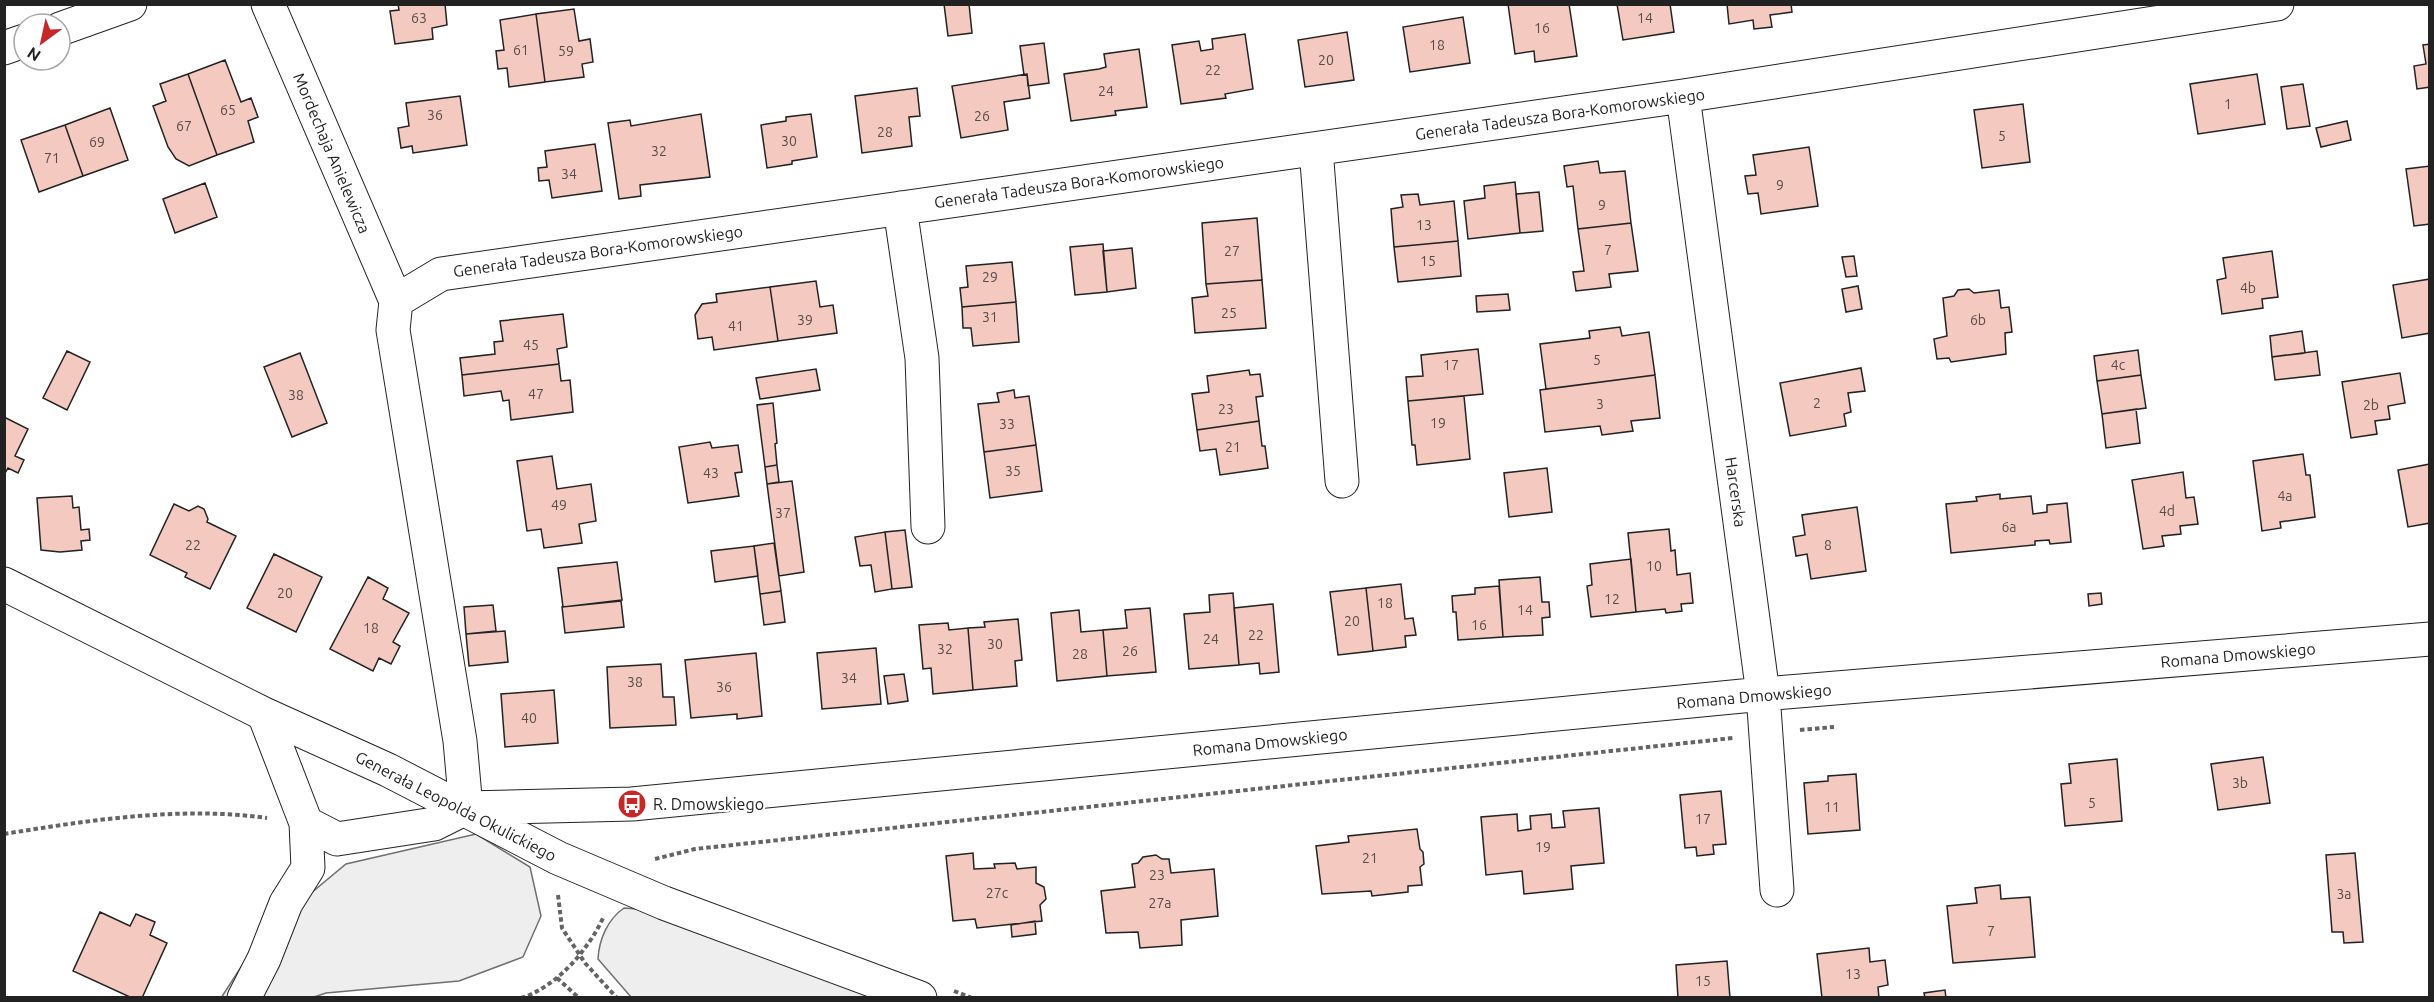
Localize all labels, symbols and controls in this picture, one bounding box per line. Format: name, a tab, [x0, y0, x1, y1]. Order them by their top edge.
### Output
house number: 63	[411, 10, 427, 26]
house number: 14	[1637, 10, 1653, 26]
north arrow	[12, 12, 72, 72]
house number: 16	[1534, 20, 1550, 36]
house number: 18	[1429, 37, 1445, 53]
house number: 61	[513, 42, 529, 58]
house number: 59	[558, 43, 574, 59]
text: N	[24, 44, 44, 65]
house number: 20	[1318, 52, 1334, 68]
house number: 22	[1205, 62, 1221, 78]
street label: Mordechaja Anielewicza	[290, 70, 374, 236]
house number: 24	[1098, 83, 1114, 99]
street label: Generała Tadeusza Bora-Komorowskiego	[1414, 85, 1706, 143]
house number: 1	[2224, 96, 2232, 112]
house number: 65	[220, 102, 236, 118]
house number: 36	[427, 107, 443, 123]
house number: 26	[974, 108, 990, 124]
house number: 67	[176, 118, 192, 134]
house number: 28	[877, 124, 893, 140]
house number: 5	[1998, 128, 2006, 144]
house number: 30	[781, 133, 797, 149]
house number: 69	[89, 134, 105, 150]
house number: 32	[651, 143, 667, 159]
house number: 71	[44, 150, 60, 166]
street label: Generała Tadeusza Bora-Komorowskiego	[933, 153, 1225, 211]
house number: 34	[561, 166, 577, 182]
house number: 9	[1776, 177, 1784, 193]
house number: 9	[1598, 197, 1606, 213]
house number: 13	[1416, 217, 1432, 233]
street label: Generała Tadeusza Bora-Komorowskiego	[452, 222, 744, 280]
house number: 7	[1604, 242, 1612, 258]
house number: 27	[1224, 243, 1240, 259]
house number: 15	[1420, 253, 1436, 269]
house number: 29	[982, 269, 998, 285]
house number: 4b	[2240, 280, 2256, 296]
house number: 25	[1221, 305, 1237, 321]
house number: 31	[982, 309, 998, 325]
house number: 39	[797, 312, 813, 328]
house number: 6b	[1970, 312, 1986, 328]
house number: 41	[728, 318, 744, 334]
house number: 45	[523, 337, 539, 353]
house number: 5	[1593, 352, 1601, 368]
house number: 17	[1443, 357, 1459, 373]
house number: 4c	[2111, 357, 2126, 373]
house number: 47	[528, 386, 544, 402]
house number: 38	[288, 387, 304, 403]
house number: 2	[1813, 395, 1821, 411]
house number: 3	[1596, 396, 1604, 412]
house number: 2b	[2363, 397, 2379, 413]
house number: 23	[1218, 401, 1234, 417]
house number: 19	[1430, 415, 1446, 431]
house number: 33	[999, 416, 1015, 432]
house number: 21	[1225, 439, 1241, 455]
street label: Harcerska	[1722, 456, 1750, 528]
house number: 35	[1005, 463, 1021, 479]
house number: 43	[703, 465, 719, 481]
house number: 4a	[2277, 488, 2293, 504]
house number: 49	[551, 497, 567, 513]
house number: 4d	[2159, 503, 2175, 519]
house number: 37	[775, 505, 791, 521]
house number: 6a	[2001, 519, 2017, 535]
house number: 22	[185, 537, 201, 553]
house number: 8	[1824, 537, 1832, 553]
house number: 10	[1646, 558, 1662, 574]
house number: 20	[277, 585, 293, 601]
house number: 12	[1604, 591, 1620, 607]
house number: 18	[1377, 595, 1393, 611]
house number: 14	[1517, 602, 1533, 618]
house number: 20	[1344, 613, 1360, 629]
house number: 16	[1471, 617, 1487, 633]
house number: 18	[363, 620, 379, 636]
house number: 22	[1248, 627, 1264, 643]
house number: 24	[1203, 631, 1219, 647]
house number: 30	[987, 636, 1003, 652]
street label: Romana Dmowskiego	[2160, 639, 2316, 671]
house number: 32	[937, 641, 953, 657]
house number: 26	[1122, 643, 1138, 659]
house number: 28	[1072, 646, 1088, 662]
house number: 34	[841, 670, 857, 686]
house number: 38	[627, 674, 643, 690]
house number: 36	[716, 679, 732, 695]
street label: Romana Dmowskiego	[1676, 680, 1832, 712]
house number: 40	[521, 710, 537, 726]
street label: Romana Dmowskiego	[1192, 725, 1348, 759]
street label: Generała Leopolda Okulickiego	[353, 747, 559, 865]
house number: 3b	[2232, 775, 2248, 791]
bus stop icon: R. Dmowskiego	[616, 788, 648, 820]
place label: R. Dmowskiego	[653, 795, 764, 813]
house number: 5	[2088, 795, 2096, 811]
house number: 11	[1824, 799, 1840, 815]
house number: 17	[1695, 811, 1711, 827]
house number: 19	[1535, 839, 1551, 855]
house number: 21	[1362, 850, 1378, 866]
house number: 23	[1149, 867, 1165, 883]
house number: 27c	[986, 885, 1009, 901]
house number: 3a	[2336, 886, 2352, 902]
house number: 27a	[1149, 895, 1172, 911]
house number: 7	[1987, 923, 1995, 939]
house number: 13	[1845, 966, 1861, 982]
house number: 15	[1695, 973, 1711, 989]

